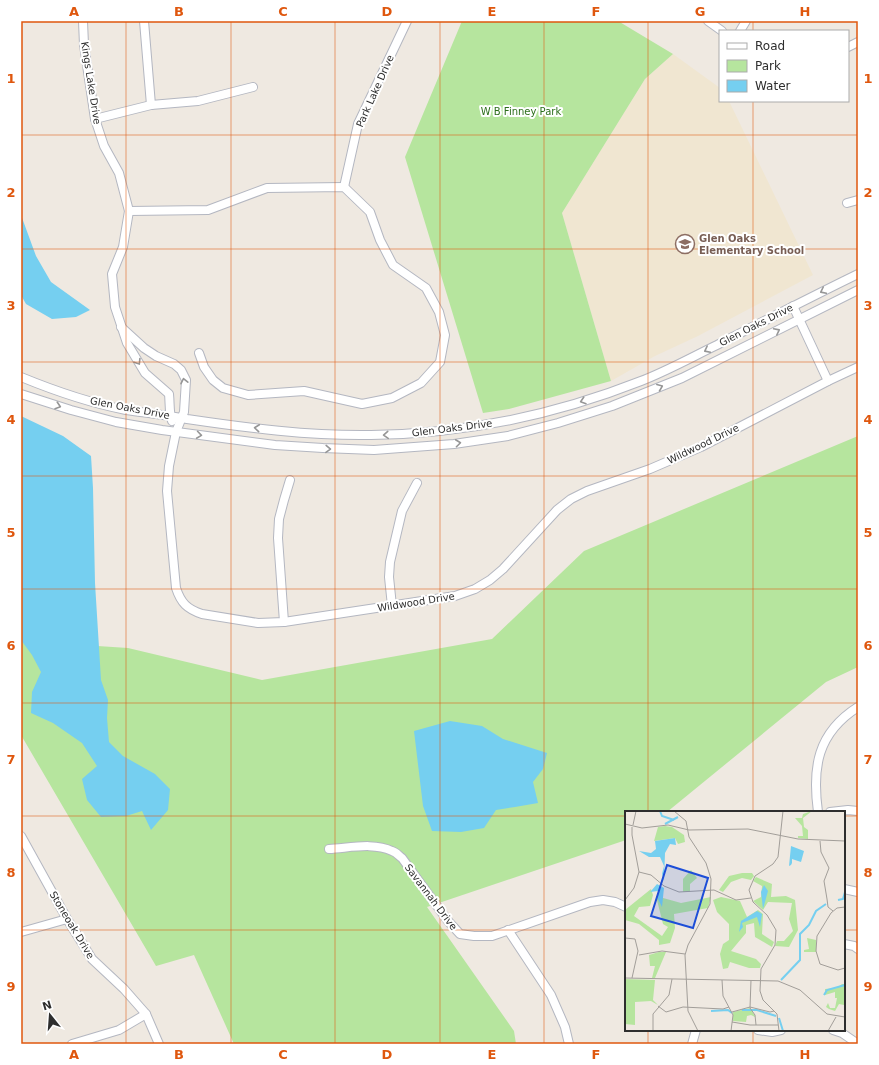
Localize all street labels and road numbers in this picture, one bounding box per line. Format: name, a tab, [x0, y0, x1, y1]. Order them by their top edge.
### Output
street label: Kings Lake Drive	[79, 41, 103, 125]
street label: Park Lake Drive	[354, 53, 396, 129]
street label: Glen Oaks Drive	[717, 302, 795, 348]
street label: Glen Oaks Drive	[89, 395, 171, 421]
street label: Glen Oaks Drive	[411, 418, 493, 438]
street label: Wildwood Drive	[665, 422, 741, 466]
street label: Wildwood Drive	[377, 590, 455, 614]
street label: Savannah Drive	[403, 862, 459, 932]
street label: Stoneoak Drive	[48, 889, 96, 961]

